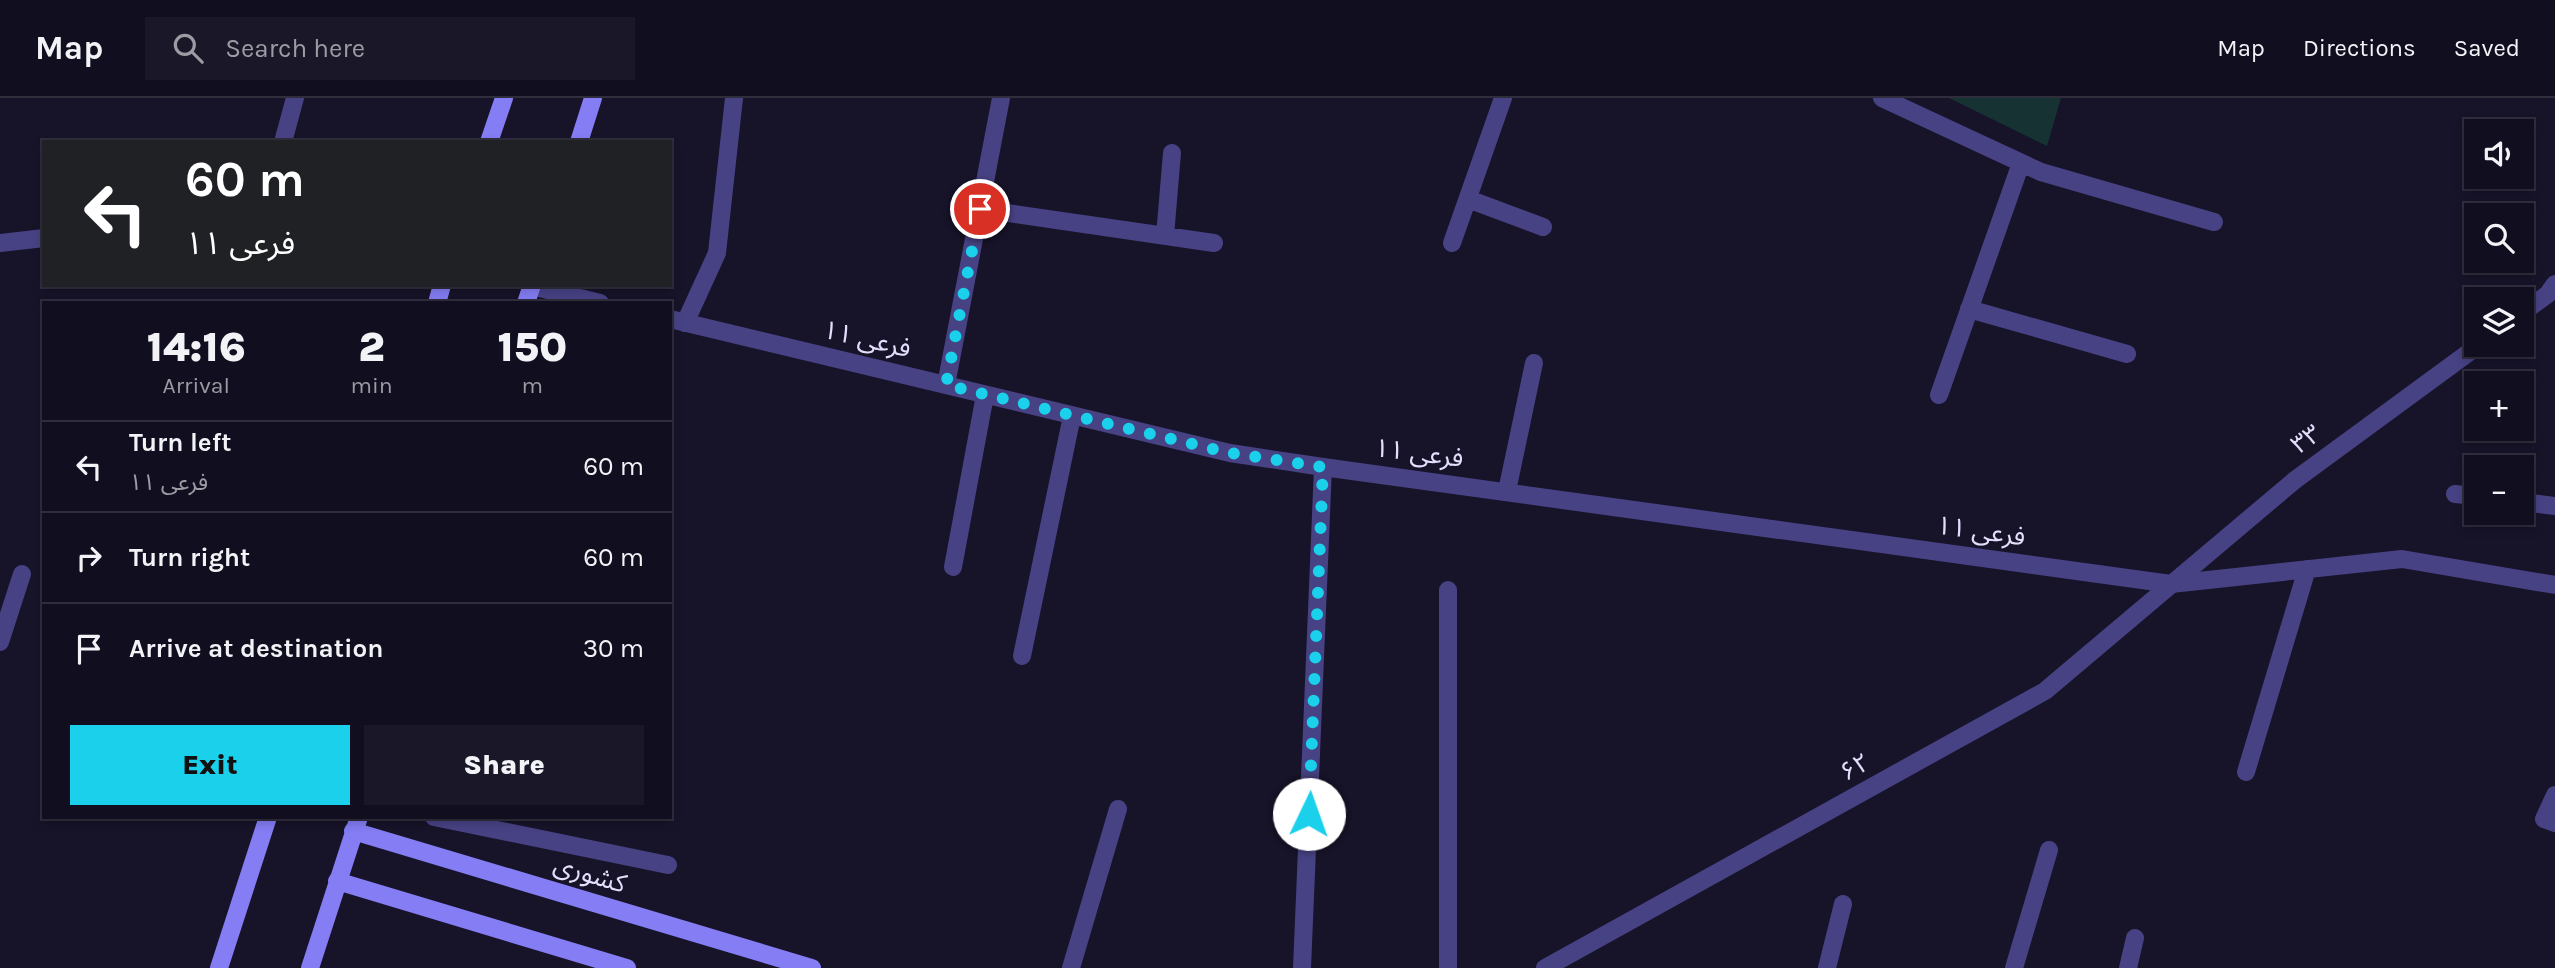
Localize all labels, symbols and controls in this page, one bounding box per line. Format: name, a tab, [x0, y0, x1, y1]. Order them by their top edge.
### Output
search box	[145, 17, 635, 80]
text: Map	[35, 29, 103, 67]
icon: search	[169, 29, 207, 67]
text: Search here	[225, 33, 365, 64]
text: Map	[2217, 34, 2265, 62]
text: Directions	[2303, 34, 2416, 62]
text: Saved	[2454, 34, 2520, 62]
map controls	[2464, 119, 2534, 525]
button: sound	[2464, 119, 2534, 189]
text: 60 m	[185, 151, 305, 208]
icon: left	[70, 168, 161, 259]
pin	[950, 179, 1010, 239]
icon: arrive	[961, 190, 999, 228]
button: search	[2464, 203, 2534, 273]
text: فرعی ۱۱	[185, 225, 295, 262]
button: layers	[2464, 287, 2534, 357]
street label: فرعی ۱۱	[820, 314, 914, 364]
text: 14:16	[147, 322, 246, 372]
text: 2	[358, 322, 385, 372]
text: 150	[498, 322, 567, 372]
button: +	[2464, 371, 2534, 441]
text: Arrival	[163, 372, 230, 399]
text: min	[350, 372, 393, 399]
text: m	[522, 372, 543, 399]
street label: ۳۳	[2285, 418, 2327, 460]
text: Turn left	[129, 427, 231, 458]
street label: فرعی ۱۱	[1373, 432, 1465, 474]
icon: left	[70, 448, 108, 486]
text: 60 m	[583, 451, 644, 482]
button: −	[2464, 455, 2534, 525]
text: فرعی ۱۱	[129, 469, 208, 496]
street label: فرعی ۱۱	[1935, 509, 2027, 553]
icon: right	[70, 539, 108, 577]
text: Turn right	[129, 542, 250, 573]
text: 60 m	[583, 542, 644, 573]
icon: arrive	[70, 630, 108, 668]
text: Arrive at destination	[129, 633, 383, 664]
text: 30 m	[583, 633, 644, 664]
button: Exit	[70, 725, 350, 805]
button: Share	[364, 725, 644, 805]
street label: ۶۲	[1834, 746, 1876, 788]
position arrow	[1272, 777, 1346, 851]
street label: کشوری	[550, 848, 630, 900]

